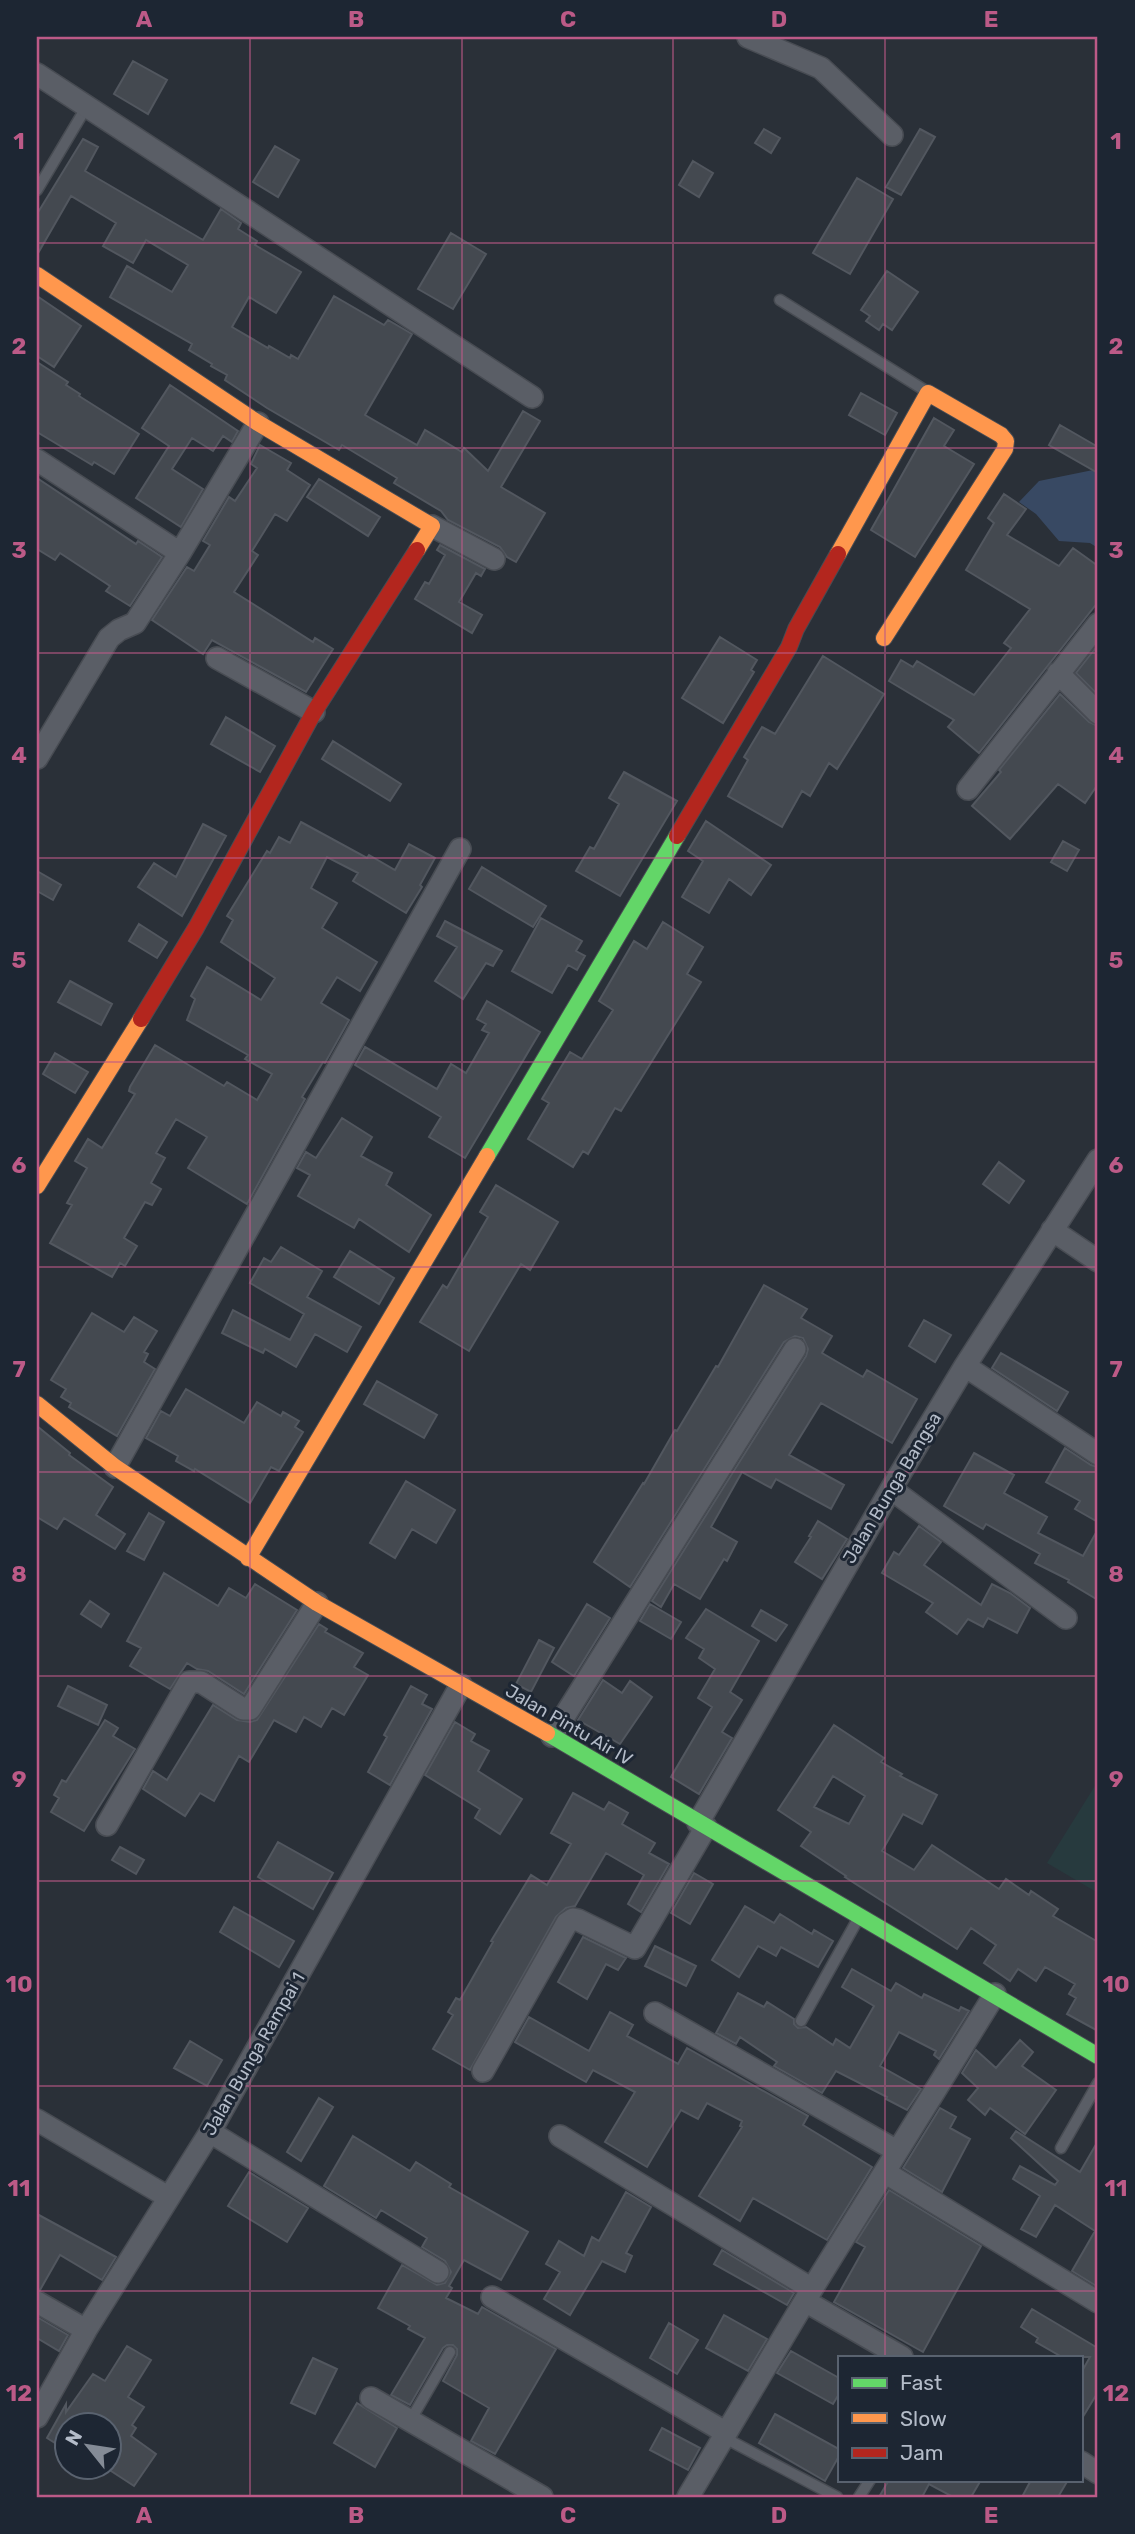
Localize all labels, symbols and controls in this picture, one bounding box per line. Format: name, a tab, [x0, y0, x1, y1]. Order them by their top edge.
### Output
text: A	[136, 5, 153, 33]
text: B	[348, 5, 364, 33]
text: C	[560, 5, 576, 33]
text: D	[771, 5, 787, 33]
text: E	[984, 5, 998, 33]
text: 1	[13, 127, 25, 155]
text: 1	[1110, 127, 1122, 155]
text: 2	[12, 332, 26, 360]
text: 2	[1109, 332, 1123, 360]
text: 3	[11, 536, 27, 564]
text: 3	[1108, 536, 1124, 564]
text: 4	[11, 741, 27, 769]
text: 4	[1108, 741, 1124, 769]
text: 5	[12, 946, 27, 974]
text: 5	[1109, 946, 1124, 974]
text: 6	[12, 1151, 27, 1179]
text: 6	[1109, 1151, 1124, 1179]
text: 7	[12, 1355, 26, 1383]
text: 7	[1109, 1355, 1123, 1383]
street label: Jalan Bunga Bangsa	[838, 1408, 946, 1568]
text: 8	[11, 1560, 27, 1588]
text: 8	[1108, 1560, 1124, 1588]
street label: Jalan Pintu Air IV	[501, 1680, 637, 1770]
text: 9	[12, 1765, 26, 1793]
text: 9	[1109, 1765, 1123, 1793]
street label: Jalan Bunga Rampai 1	[198, 1969, 310, 2139]
text: 10	[5, 1970, 33, 1998]
text: 10	[1102, 1970, 1130, 1998]
text: 11	[8, 2174, 30, 2202]
text: 11	[1105, 2174, 1127, 2202]
legend	[838, 2356, 1082, 2482]
text: Fast	[900, 2370, 942, 2395]
text: 12	[6, 2379, 32, 2407]
text: 12	[1103, 2379, 1129, 2407]
text: Slow	[900, 2406, 947, 2431]
north arrow	[52, 2412, 122, 2482]
text: N	[60, 2426, 87, 2449]
text: Jam	[900, 2440, 944, 2465]
text: A	[136, 2501, 153, 2529]
text: B	[348, 2501, 364, 2529]
text: C	[560, 2501, 576, 2529]
text: D	[771, 2501, 787, 2529]
text: E	[984, 2501, 998, 2529]

